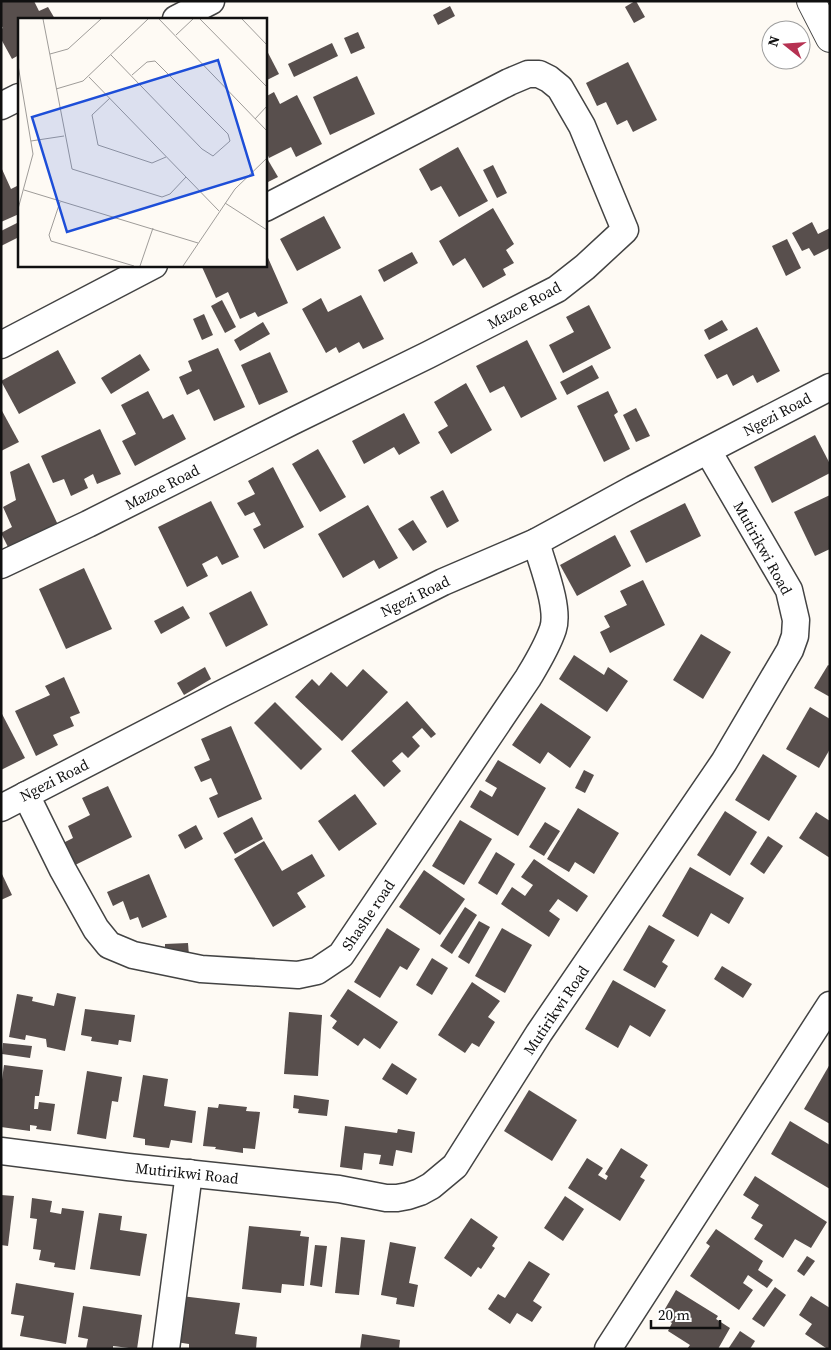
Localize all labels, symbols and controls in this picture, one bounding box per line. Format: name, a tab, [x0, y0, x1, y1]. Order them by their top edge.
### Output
inset map	[18, 18, 266, 266]
north arrow	[761, 20, 811, 70]
text: N	[763, 33, 785, 49]
street label: Mazoe Road	[483, 276, 565, 334]
street label: Ngezi Road	[739, 387, 815, 441]
street label: Mazoe Road	[121, 459, 203, 515]
street label: Mutirikwi Road	[729, 498, 798, 599]
street label: Ngezi Road	[377, 570, 454, 622]
street label: Ngezi Road	[16, 753, 93, 806]
street label: Shashe road	[337, 875, 400, 955]
street label: Mutirikwi Road	[518, 961, 594, 1059]
street label: Mutirikwi Road	[134, 1157, 240, 1189]
scale bar	[651, 1298, 720, 1330]
text: 20 m	[658, 1304, 690, 1325]

